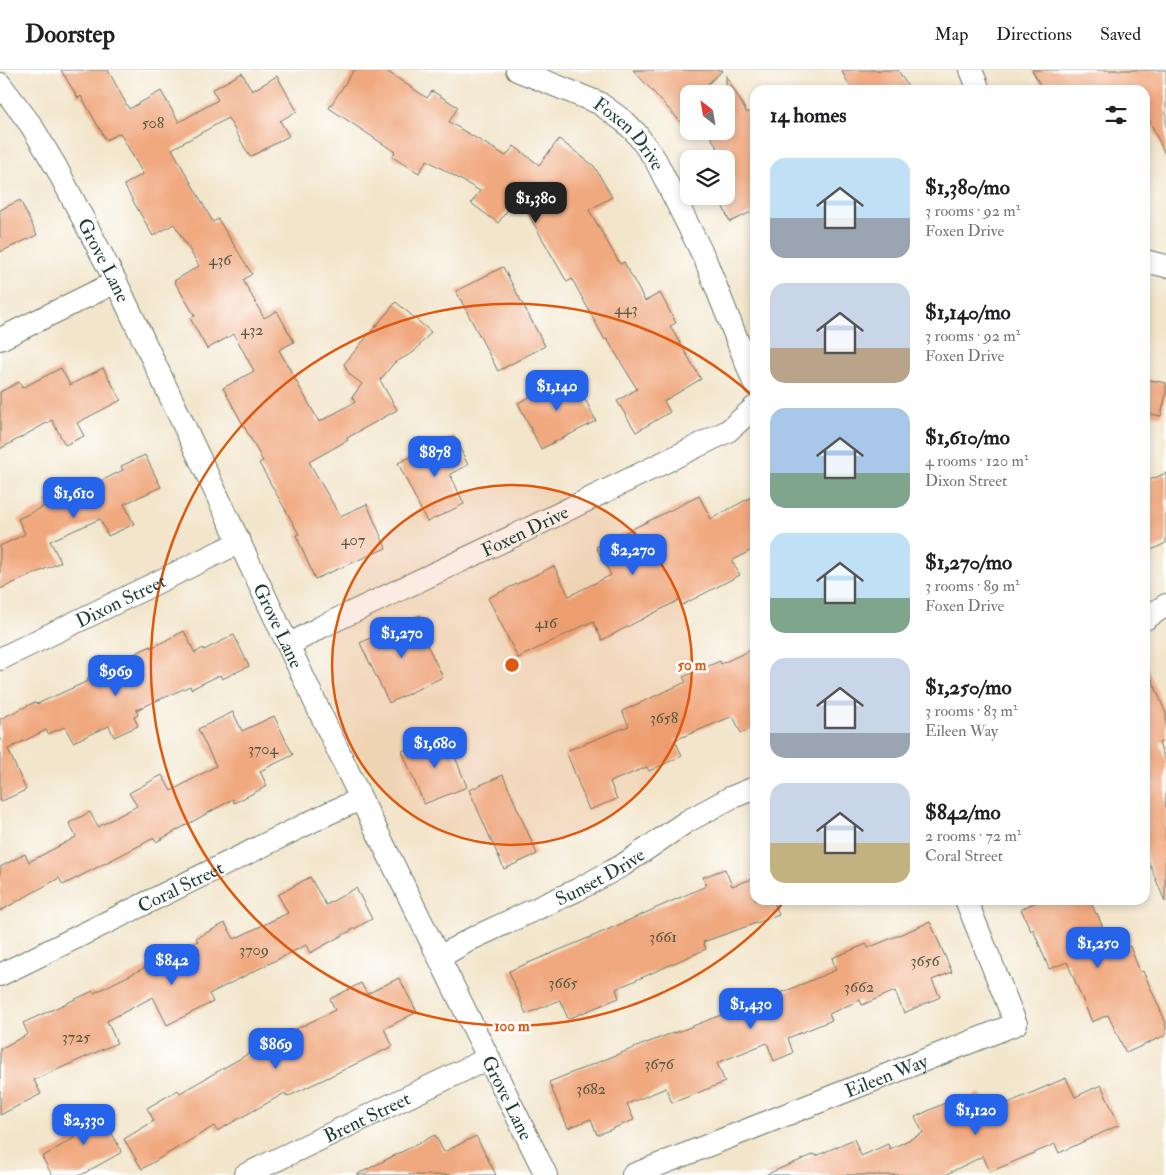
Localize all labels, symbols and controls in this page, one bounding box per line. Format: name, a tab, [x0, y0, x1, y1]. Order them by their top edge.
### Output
text: Doorstep	[25, 19, 115, 50]
text: Map	[935, 23, 968, 46]
text: Directions	[996, 23, 1072, 46]
text: Saved	[1100, 23, 1141, 46]
north arrow	[680, 85, 735, 140]
map controls	[680, 85, 735, 205]
street label: Foxen Drive	[589, 92, 670, 174]
icon: filters	[1102, 101, 1130, 129]
text: 14 homes	[770, 102, 847, 129]
house number: 508	[142, 113, 165, 133]
button: layers	[680, 150, 735, 205]
text: $1,380/mo	[925, 174, 1010, 201]
icon: home	[810, 178, 870, 238]
pin: $1,380	[495, 182, 577, 224]
text: $1,380	[516, 188, 556, 208]
text: 3 rooms · 92 m²	[925, 201, 1020, 221]
street label: Grove Lane	[72, 214, 135, 306]
text: Foxen Drive	[925, 221, 1004, 241]
house number: 436	[209, 250, 232, 270]
house number: 443	[614, 299, 638, 319]
text: $1,140/mo	[925, 299, 1011, 326]
icon: home	[810, 303, 870, 363]
house number: 432	[241, 320, 263, 340]
text: 3 rooms · 92 m²	[925, 326, 1020, 346]
text: Foxen Drive	[925, 346, 1004, 366]
pin: $1,140	[516, 370, 598, 412]
text: $1,140	[536, 376, 578, 396]
text: $1,610/mo	[925, 424, 1010, 451]
icon: home	[810, 428, 870, 488]
pin: $878	[405, 436, 465, 478]
text: $878	[419, 442, 451, 462]
text: 4 rooms · 120 m²	[925, 451, 1028, 471]
text: Dixon Street	[925, 471, 1007, 491]
pin: $1,610	[33, 476, 115, 519]
text: $1,610	[54, 483, 94, 503]
street label: Foxen Drive	[477, 500, 573, 563]
house number: 407	[341, 530, 366, 550]
pin: $2,270	[592, 534, 674, 576]
text: $2,270	[611, 540, 655, 560]
text: $1,270/mo	[925, 549, 1012, 576]
icon: home	[810, 553, 870, 613]
street label: Dixon Street	[72, 569, 170, 633]
text: 3 rooms · 89 m²	[925, 576, 1020, 596]
street label: Grove Lane	[247, 579, 308, 672]
text: Foxen Drive	[925, 596, 1004, 616]
house number: 416	[535, 613, 558, 633]
pin: $1,270	[361, 616, 443, 659]
text: $1,270	[381, 623, 423, 643]
pin: $969	[86, 654, 146, 697]
centre of rings	[503, 656, 521, 674]
text: 50 m	[678, 656, 707, 675]
text: $969	[99, 661, 133, 681]
text: $1,250/mo	[925, 674, 1012, 701]
icon: home	[810, 678, 870, 738]
text: 3 rooms · 83 m²	[925, 701, 1018, 721]
house number: 3658	[650, 708, 679, 728]
text: Eileen Way	[925, 721, 998, 741]
pin: $1,680	[394, 726, 476, 769]
text: $1,680	[414, 733, 456, 753]
house number: 3704	[248, 739, 279, 759]
text: $842/mo	[925, 799, 1001, 826]
icon: home	[810, 803, 870, 863]
text: 2 rooms · 72 m²	[925, 826, 1021, 846]
street label: Sunset Drive	[552, 843, 650, 911]
text: Coral Street	[925, 846, 1003, 866]
street label: Coral Street	[134, 856, 228, 918]
pin: $1,250	[1057, 926, 1139, 969]
house number: 3661	[649, 927, 677, 947]
text: $1,250	[1077, 933, 1119, 953]
house number: 3709	[239, 940, 269, 960]
pin: $842	[142, 944, 202, 986]
text: $842	[155, 950, 189, 970]
house number: 3656	[910, 951, 941, 971]
house number: 3665	[548, 973, 578, 993]
house number: 3662	[844, 977, 874, 997]
pin: $1,430	[710, 988, 792, 1030]
text: $1,430	[730, 994, 772, 1014]
text: 100 m	[494, 1017, 530, 1036]
house number: 3725	[62, 1027, 90, 1047]
pin: $869	[246, 1028, 306, 1070]
text: $869	[260, 1034, 292, 1054]
street label: Eileen Way	[842, 1049, 932, 1103]
street label: Grove Lane	[476, 1052, 538, 1144]
house number: 3676	[644, 1054, 675, 1074]
house number: 3682	[576, 1079, 606, 1099]
street label: Brent Street	[320, 1087, 414, 1148]
pin: $1,120	[935, 1094, 1017, 1136]
text: $1,120	[956, 1100, 996, 1120]
pin: $2,330	[43, 1104, 125, 1146]
text: $2,330	[63, 1110, 105, 1130]

